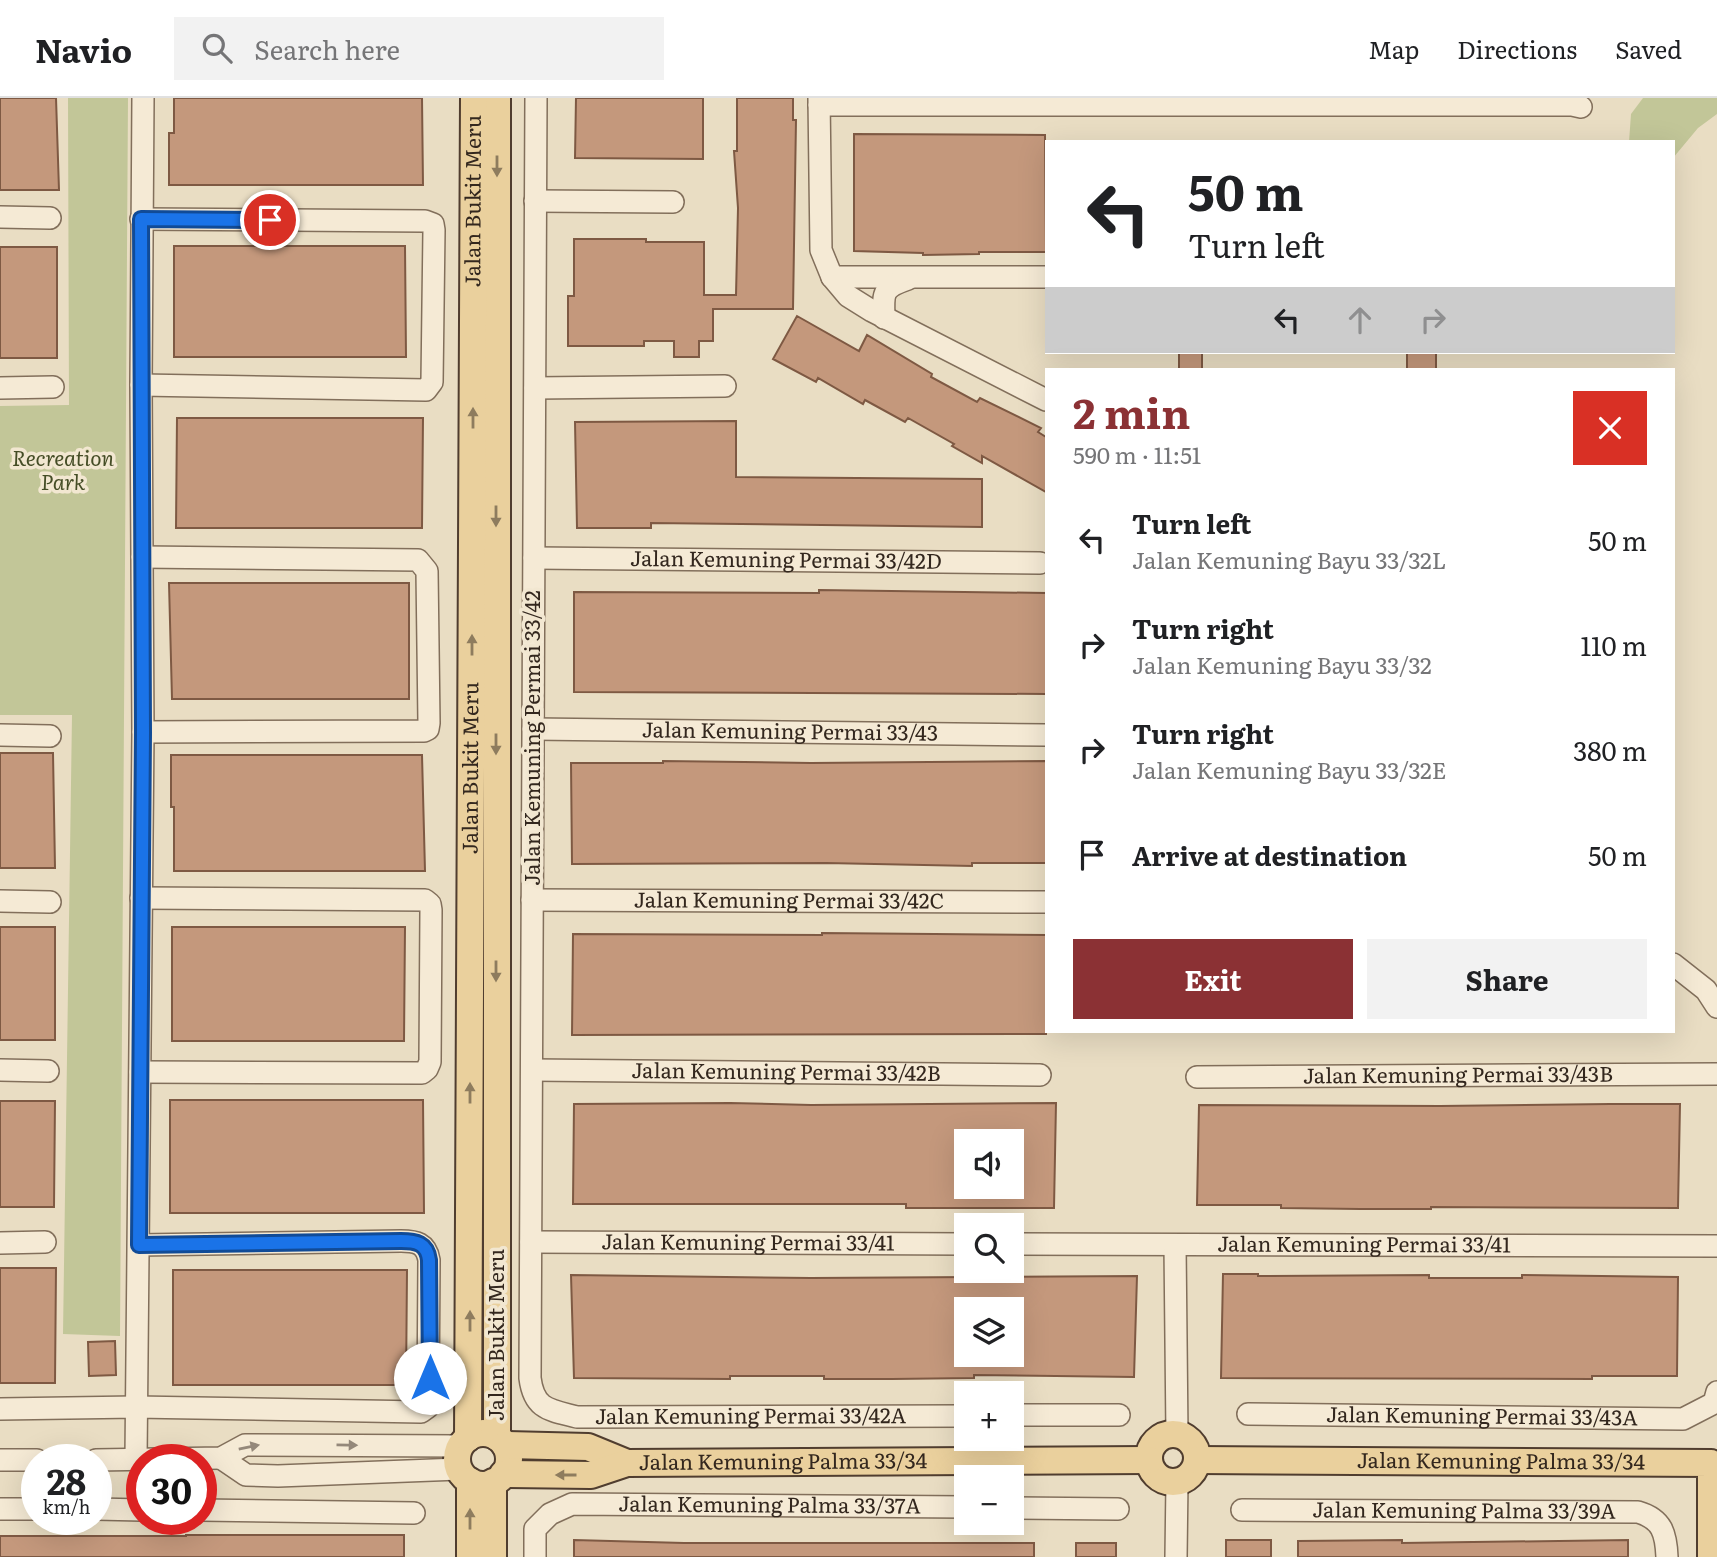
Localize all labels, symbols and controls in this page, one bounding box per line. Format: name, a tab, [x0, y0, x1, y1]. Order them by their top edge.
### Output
search box	[174, 17, 664, 80]
text: Navio	[35, 24, 132, 73]
icon: search	[198, 29, 236, 67]
text: Search here	[254, 29, 400, 68]
text: Map	[1368, 31, 1419, 66]
text: Directions	[1457, 31, 1577, 66]
text: Saved	[1615, 31, 1682, 66]
street label: Jalan Bukit Meru	[455, 115, 487, 287]
text: 50 m	[1188, 153, 1304, 226]
one-way arrow	[491, 155, 503, 177]
icon: left	[1073, 168, 1164, 259]
pin	[240, 190, 300, 250]
icon: arrive	[251, 201, 289, 239]
text: Turn left	[1188, 220, 1325, 268]
icon: left	[1268, 301, 1306, 339]
icon: ahead	[1341, 301, 1379, 339]
icon: right	[1414, 301, 1452, 339]
text: 2 min	[1073, 380, 1190, 442]
button: close	[1573, 391, 1647, 465]
one-way arrow	[467, 407, 478, 429]
text: 590 m · 11:51	[1073, 437, 1201, 471]
park label: Recreation Park	[12, 441, 115, 496]
text: Turn left	[1132, 503, 1251, 542]
one-way arrow	[490, 505, 502, 527]
text: 50 m	[1588, 520, 1647, 559]
icon: left	[1073, 521, 1111, 559]
street label: Jalan Kemuning Permai 33/42D	[630, 541, 942, 575]
text: Jalan Kemuning Bayu 33/32L	[1132, 542, 1446, 576]
street label: Jalan Kemuning Permai 33/42	[515, 590, 546, 886]
text: Turn right	[1132, 608, 1274, 647]
text: 110 m	[1580, 625, 1647, 664]
icon: right	[1073, 626, 1111, 664]
one-way arrow	[466, 634, 478, 656]
text: Jalan Kemuning Bayu 33/32	[1132, 647, 1432, 681]
street label: Jalan Bukit Meru	[453, 682, 484, 854]
street label: Jalan Kemuning Permai 33/43	[642, 712, 938, 747]
text: Turn right	[1132, 713, 1274, 752]
text: 380 m	[1573, 730, 1647, 769]
icon: right	[1073, 731, 1111, 769]
one-way arrow	[490, 733, 502, 755]
text: Jalan Kemuning Bayu 33/32E	[1132, 752, 1446, 786]
text: Arrive at destination	[1132, 835, 1407, 874]
text: 50 m	[1588, 835, 1647, 874]
icon: arrive	[1073, 836, 1111, 874]
street label: Jalan Kemuning Permai 33/42C	[634, 882, 944, 915]
button: Exit	[1073, 939, 1353, 1019]
button: Share	[1367, 939, 1647, 1019]
one-way arrow	[490, 960, 502, 982]
street label: Jalan Kemuning Permai 33/42B	[631, 1053, 941, 1087]
street label: Jalan Kemuning Permai 33/43B	[1303, 1057, 1613, 1089]
one-way arrow	[464, 1082, 476, 1104]
map controls	[954, 1129, 1024, 1535]
button: sound	[954, 1129, 1024, 1199]
button: search	[954, 1213, 1024, 1283]
street label: Jalan Kemuning Permai 33/41	[601, 1224, 895, 1257]
street label: Jalan Kemuning Permai 33/41	[1217, 1227, 1511, 1258]
street label: Jalan Bukit Meru	[479, 1249, 510, 1421]
button: layers	[954, 1297, 1024, 1367]
one-way arrow	[464, 1310, 476, 1332]
position arrow	[393, 1341, 467, 1415]
button: +	[954, 1381, 1024, 1451]
street label: Jalan Kemuning Permai 33/43A	[1326, 1397, 1639, 1431]
street label: Jalan Kemuning Permai 33/42A	[595, 1398, 907, 1430]
one-way arrow	[336, 1439, 358, 1451]
one-way arrow	[238, 1441, 260, 1452]
street label: Jalan Kemuning Palma 33/34	[639, 1443, 928, 1476]
street label: Jalan Kemuning Palma 33/34	[1357, 1443, 1646, 1476]
speed limit sign: 30	[126, 1444, 217, 1535]
text: 28	[47, 1454, 86, 1506]
button: −	[954, 1465, 1024, 1535]
one-way arrow	[555, 1469, 577, 1481]
street label: Jalan Kemuning Palma 33/37A	[618, 1486, 922, 1520]
street label: Jalan Kemuning Palma 33/39A	[1312, 1492, 1616, 1525]
text: km/h	[43, 1493, 90, 1520]
one-way arrow	[464, 1508, 476, 1530]

